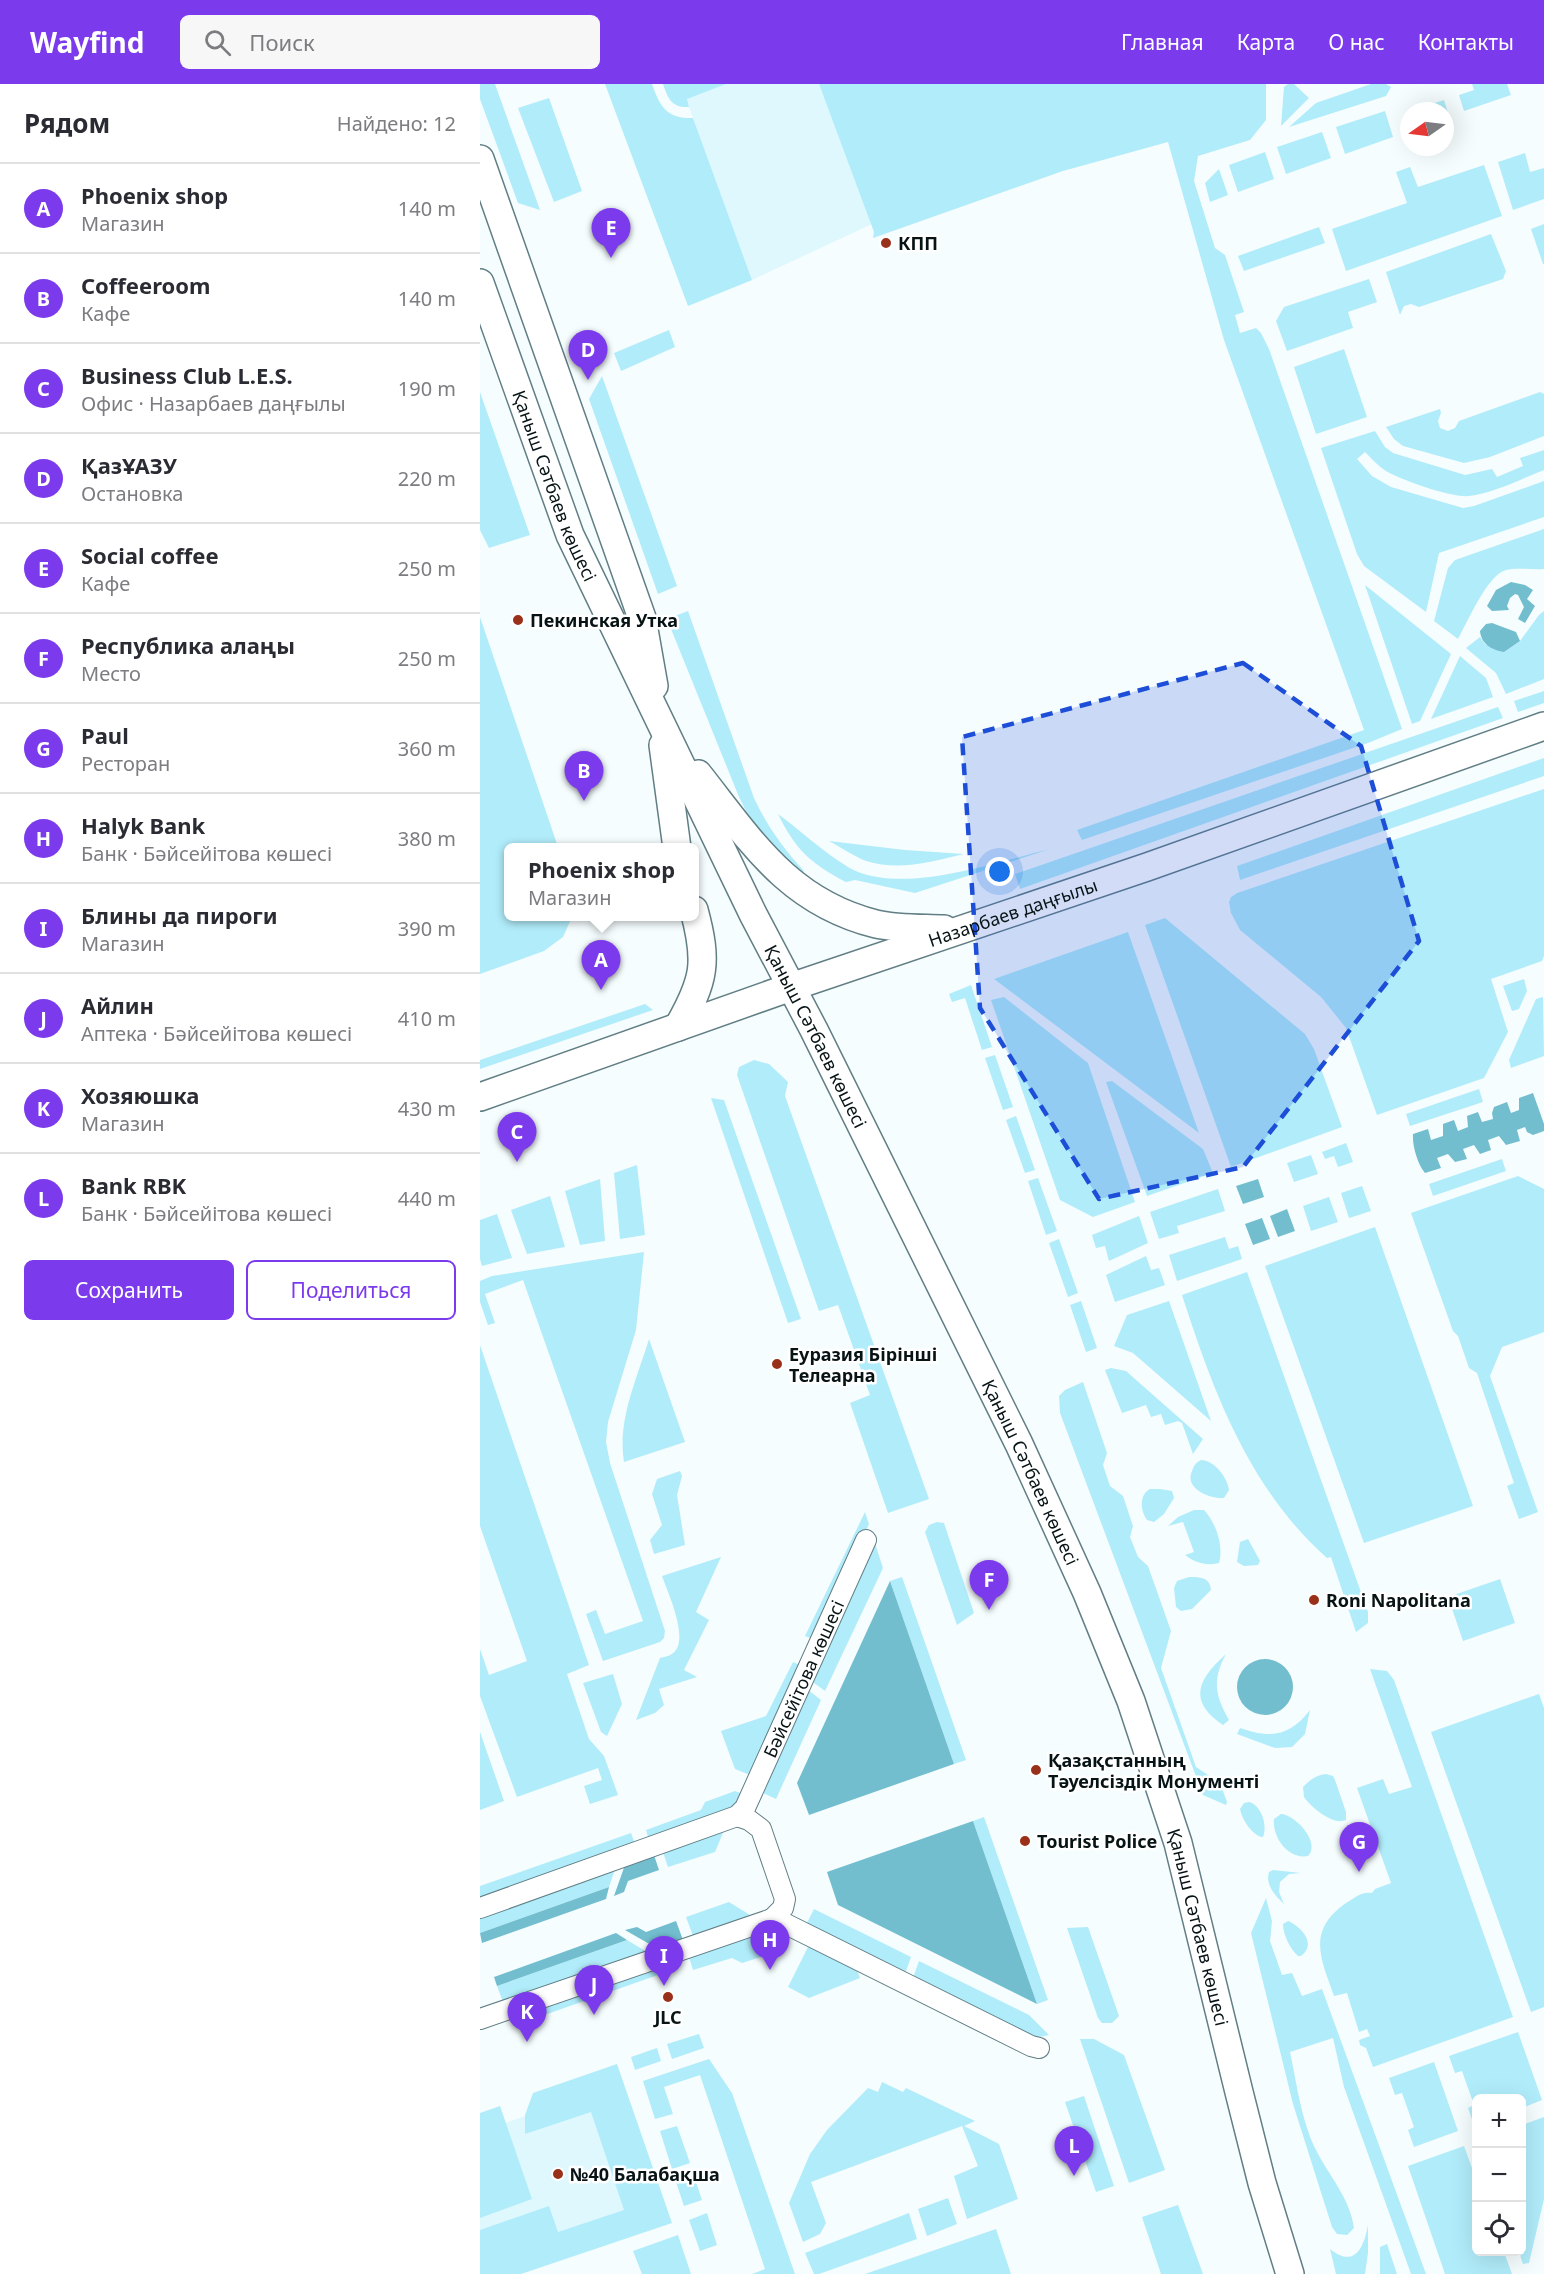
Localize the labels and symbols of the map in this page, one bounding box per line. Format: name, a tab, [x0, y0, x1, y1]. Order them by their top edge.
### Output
north arrow	[1400, 102, 1454, 156]
pin: E	[592, 208, 630, 258]
place label: КПП	[898, 231, 938, 255]
marker: КПП	[879, 236, 893, 250]
pin: D	[568, 330, 608, 380]
street label: Қаныш Сәтбаев көшесі	[507, 387, 602, 585]
place label: Пекинская Утка	[530, 608, 678, 632]
marker: Пекинская Утка	[511, 613, 525, 627]
pin: B	[564, 752, 604, 801]
your location	[985, 857, 1014, 886]
street label: Назарбаев даңғылы	[925, 873, 1101, 952]
pin: A	[582, 940, 620, 990]
street label: Қаныш Сәтбаев көшесі	[759, 940, 873, 1132]
pin: C	[498, 1112, 537, 1162]
place label: Еуразия Бірінші Телеарна	[789, 1342, 937, 1387]
marker: Еуразия Бірінші Телеарна	[770, 1357, 784, 1371]
street label: Қаныш Сәтбаев көшесі	[977, 1375, 1085, 1569]
pin: F	[970, 1560, 1008, 1610]
place label: Roni Napolitana	[1326, 1588, 1471, 1612]
marker: Roni Napolitana	[1307, 1593, 1321, 1607]
street label: Бәйсейітова көшесі	[757, 1596, 849, 1761]
place label: Қазақстанның Тәуелсіздік Монументі	[1048, 1748, 1259, 1793]
marker: Қазақстанның Тәуелсіздік Монументі	[1029, 1763, 1043, 1777]
pin: G	[1340, 1822, 1378, 1872]
street label: Қаныш Сәтбаев көшесі	[1162, 1825, 1234, 2028]
place label: Tourist Police	[1037, 1829, 1157, 1853]
marker: Tourist Police	[1018, 1834, 1032, 1848]
pin: H	[750, 1920, 790, 1970]
pin: I	[644, 1936, 684, 1986]
pin: J	[574, 1966, 614, 2015]
marker: JLC	[661, 1990, 675, 2004]
pin: K	[508, 1992, 546, 2042]
place label: JLC	[652, 2005, 682, 2029]
pin: L	[1054, 2126, 1094, 2176]
place label: №40 Балабақша	[570, 2162, 720, 2186]
marker: №40 Балабақша	[551, 2167, 565, 2181]

